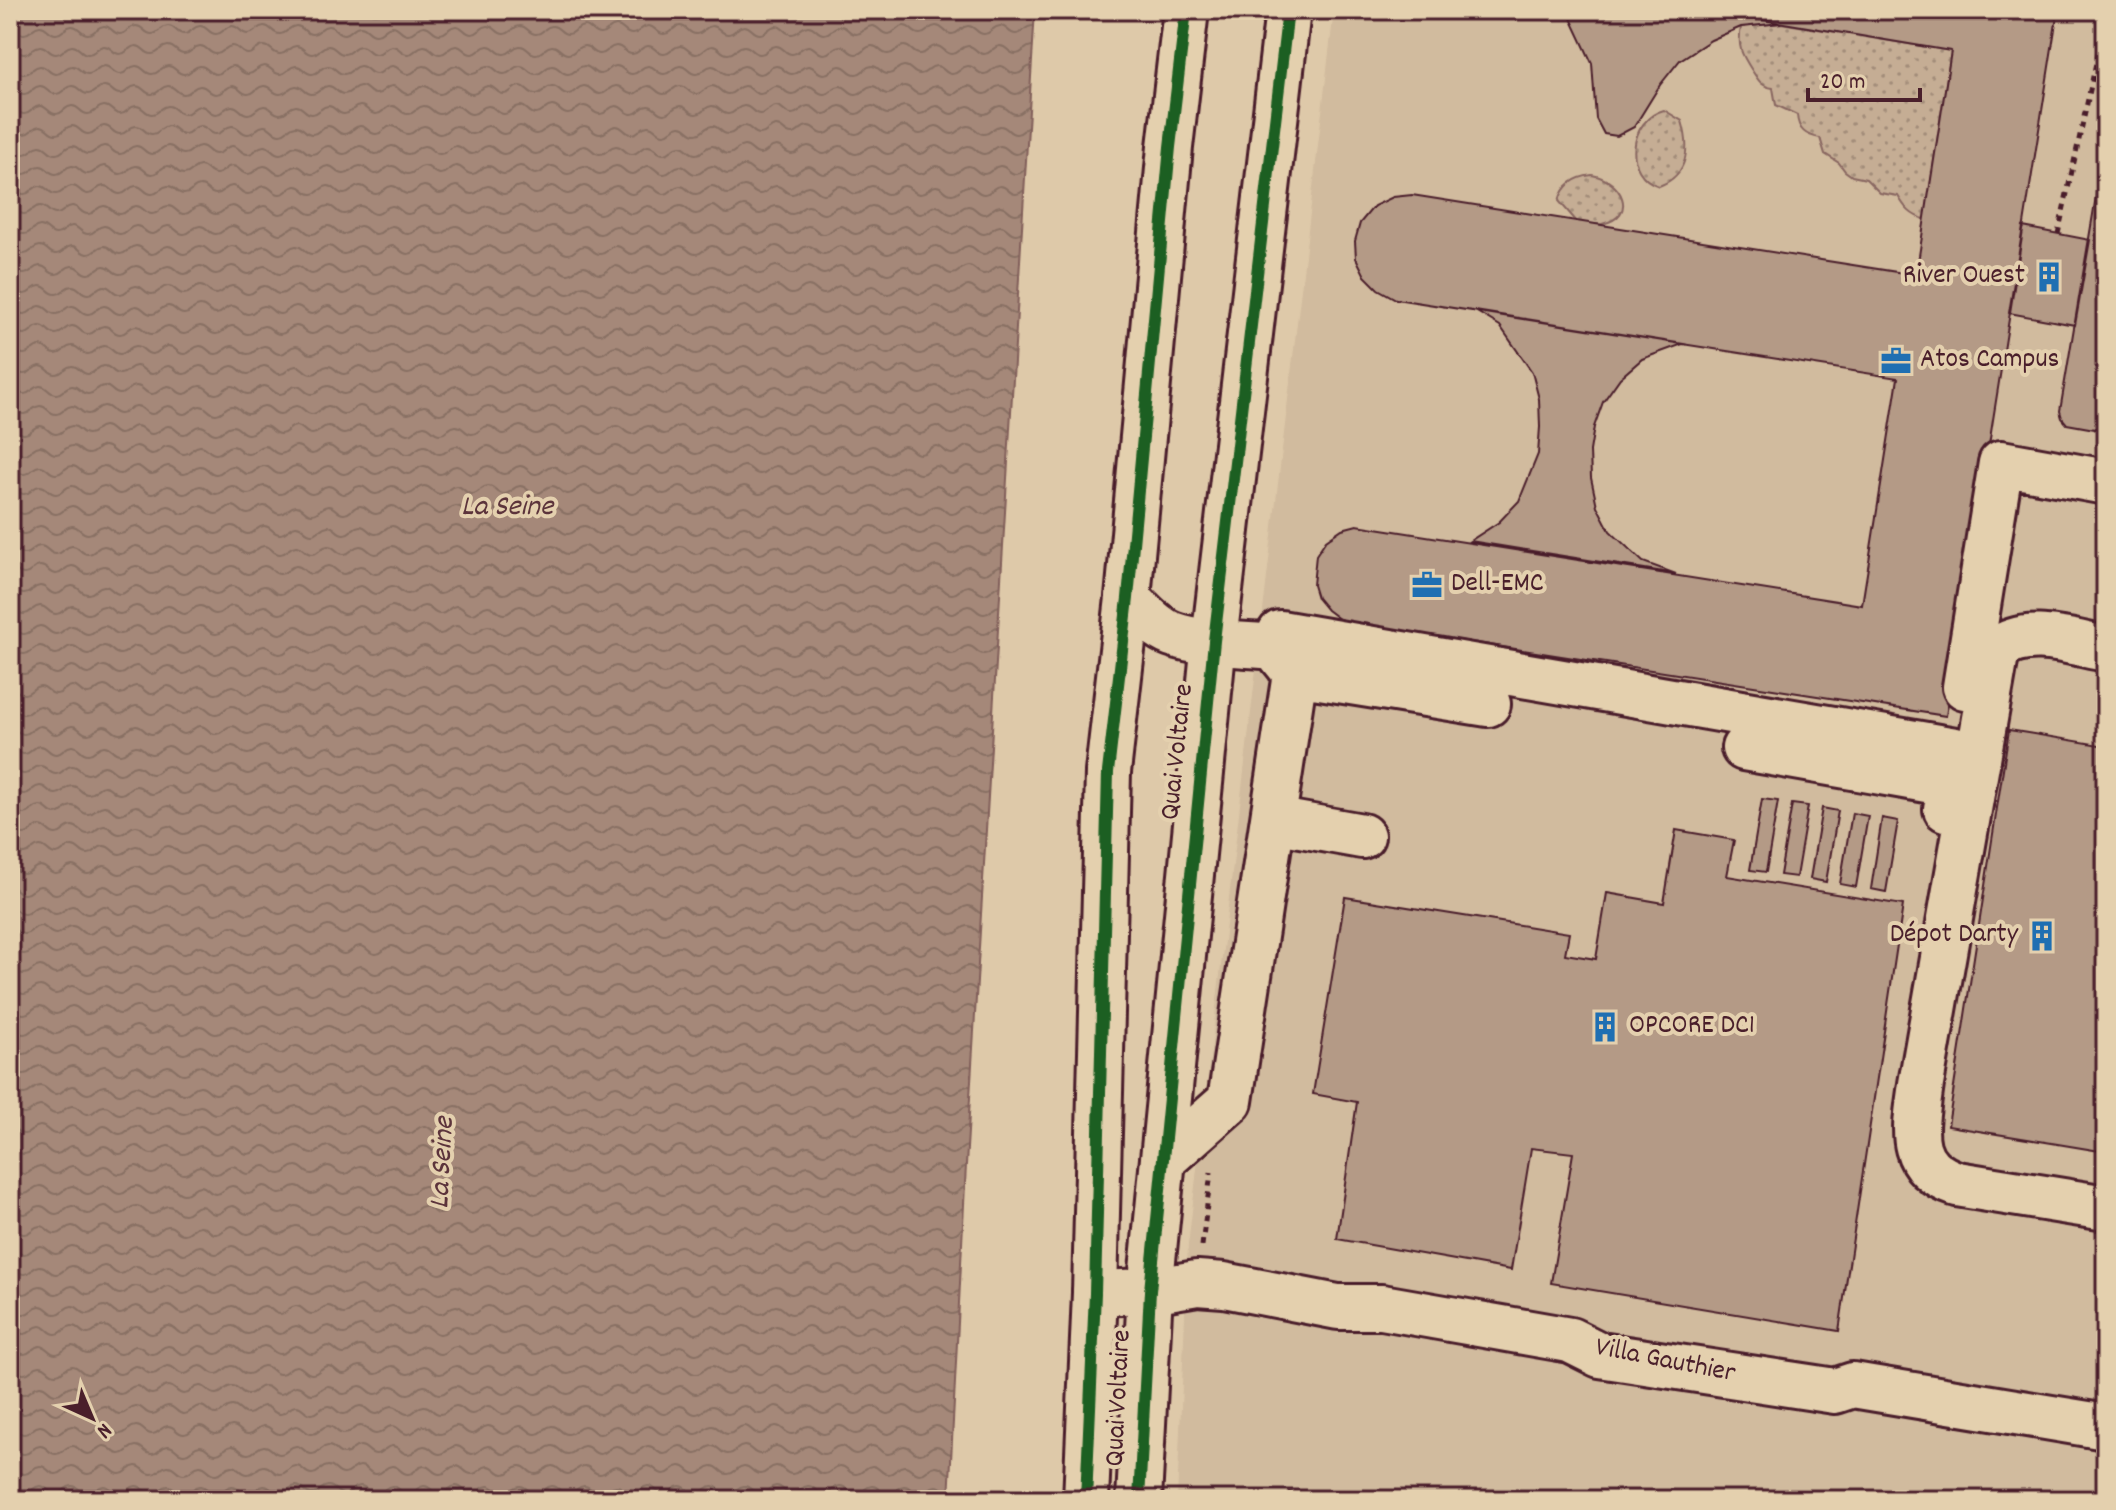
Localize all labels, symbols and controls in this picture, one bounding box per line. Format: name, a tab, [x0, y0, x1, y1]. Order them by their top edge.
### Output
scale bar	[1808, 52, 1920, 102]
text: 20 m	[1820, 66, 1866, 100]
place label: River Ouest	[1903, 257, 2025, 297]
building icon: River Ouest	[2032, 260, 2066, 294]
place label: Atos Campus	[1920, 341, 2059, 381]
office icon: Atos Campus	[1879, 344, 1913, 378]
water label: La Seine	[461, 487, 555, 530]
place label: Dell-EMC	[1451, 565, 1544, 605]
office icon: Dell-EMC	[1410, 568, 1444, 602]
street label: Quai Voltaire	[1152, 682, 1206, 822]
place label: Dépot Darty	[1890, 916, 2019, 956]
building icon: Dépot Darty	[2025, 919, 2059, 953]
place label: OPCORE DC1	[1629, 1007, 1755, 1047]
building icon: OPCORE DC1	[1588, 1010, 1622, 1044]
water label: La Seine	[420, 1114, 468, 1210]
street label: Quai Voltaire	[1096, 1329, 1144, 1467]
street label: Villa Gauthier	[1592, 1329, 1739, 1395]
north arrow	[52, 1378, 132, 1458]
text: N	[89, 1415, 118, 1445]

